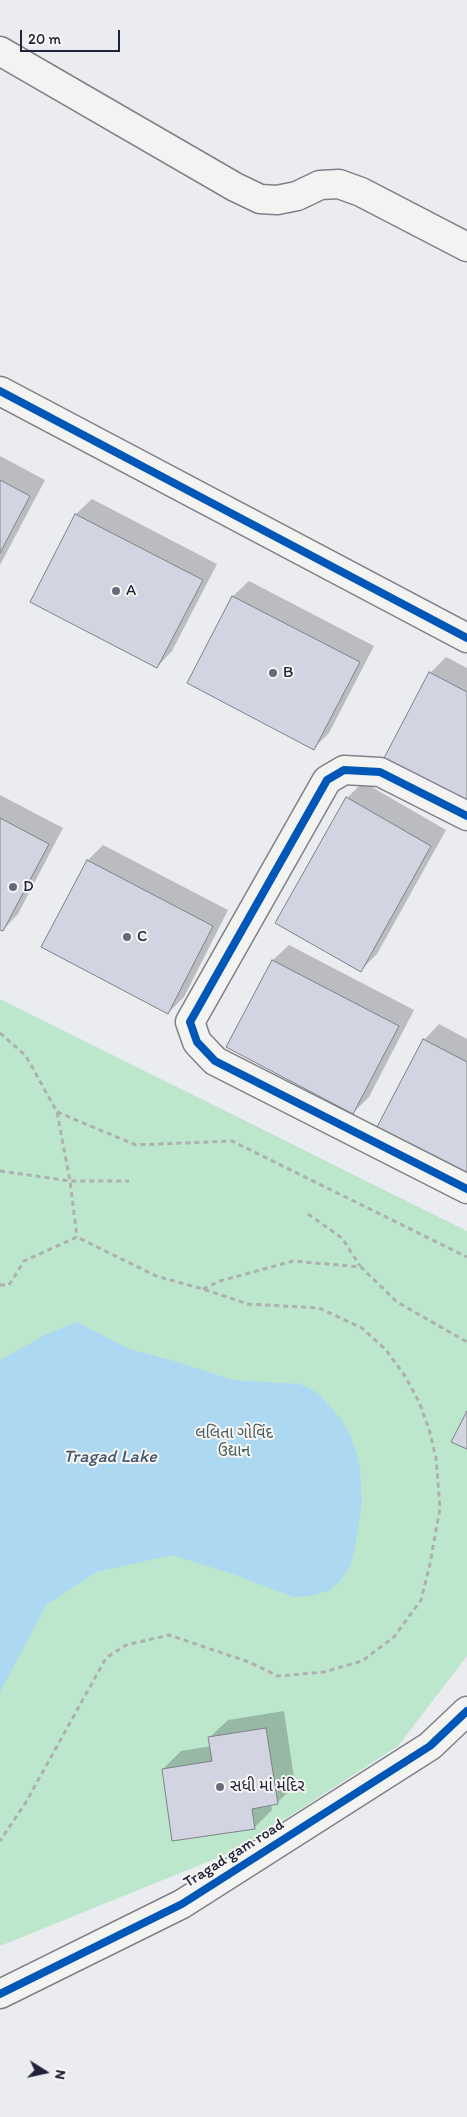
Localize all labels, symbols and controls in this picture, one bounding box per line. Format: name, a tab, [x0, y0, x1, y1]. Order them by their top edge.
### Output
scale bar	[22, 20, 122, 52]
text: 20 m	[28, 30, 61, 48]
place label: A	[126, 581, 136, 601]
marker: A	[110, 585, 122, 597]
place label: B	[283, 663, 293, 683]
marker: B	[267, 667, 279, 679]
place label: D	[23, 877, 34, 897]
marker: D	[7, 881, 19, 893]
place label: C	[137, 927, 147, 947]
marker: C	[121, 931, 133, 943]
park label: લલિતા ગોવિંદ ઉદ્યાન	[195, 1424, 273, 1462]
water label: Tragad Lake	[63, 1446, 157, 1468]
place label: સધી માં મંદિર	[230, 1777, 305, 1797]
marker: સધી માં મંદિર	[214, 1781, 226, 1793]
street label: Tragad gam road	[180, 1815, 288, 1893]
north arrow	[20, 2047, 70, 2097]
text: N	[51, 2069, 69, 2081]

